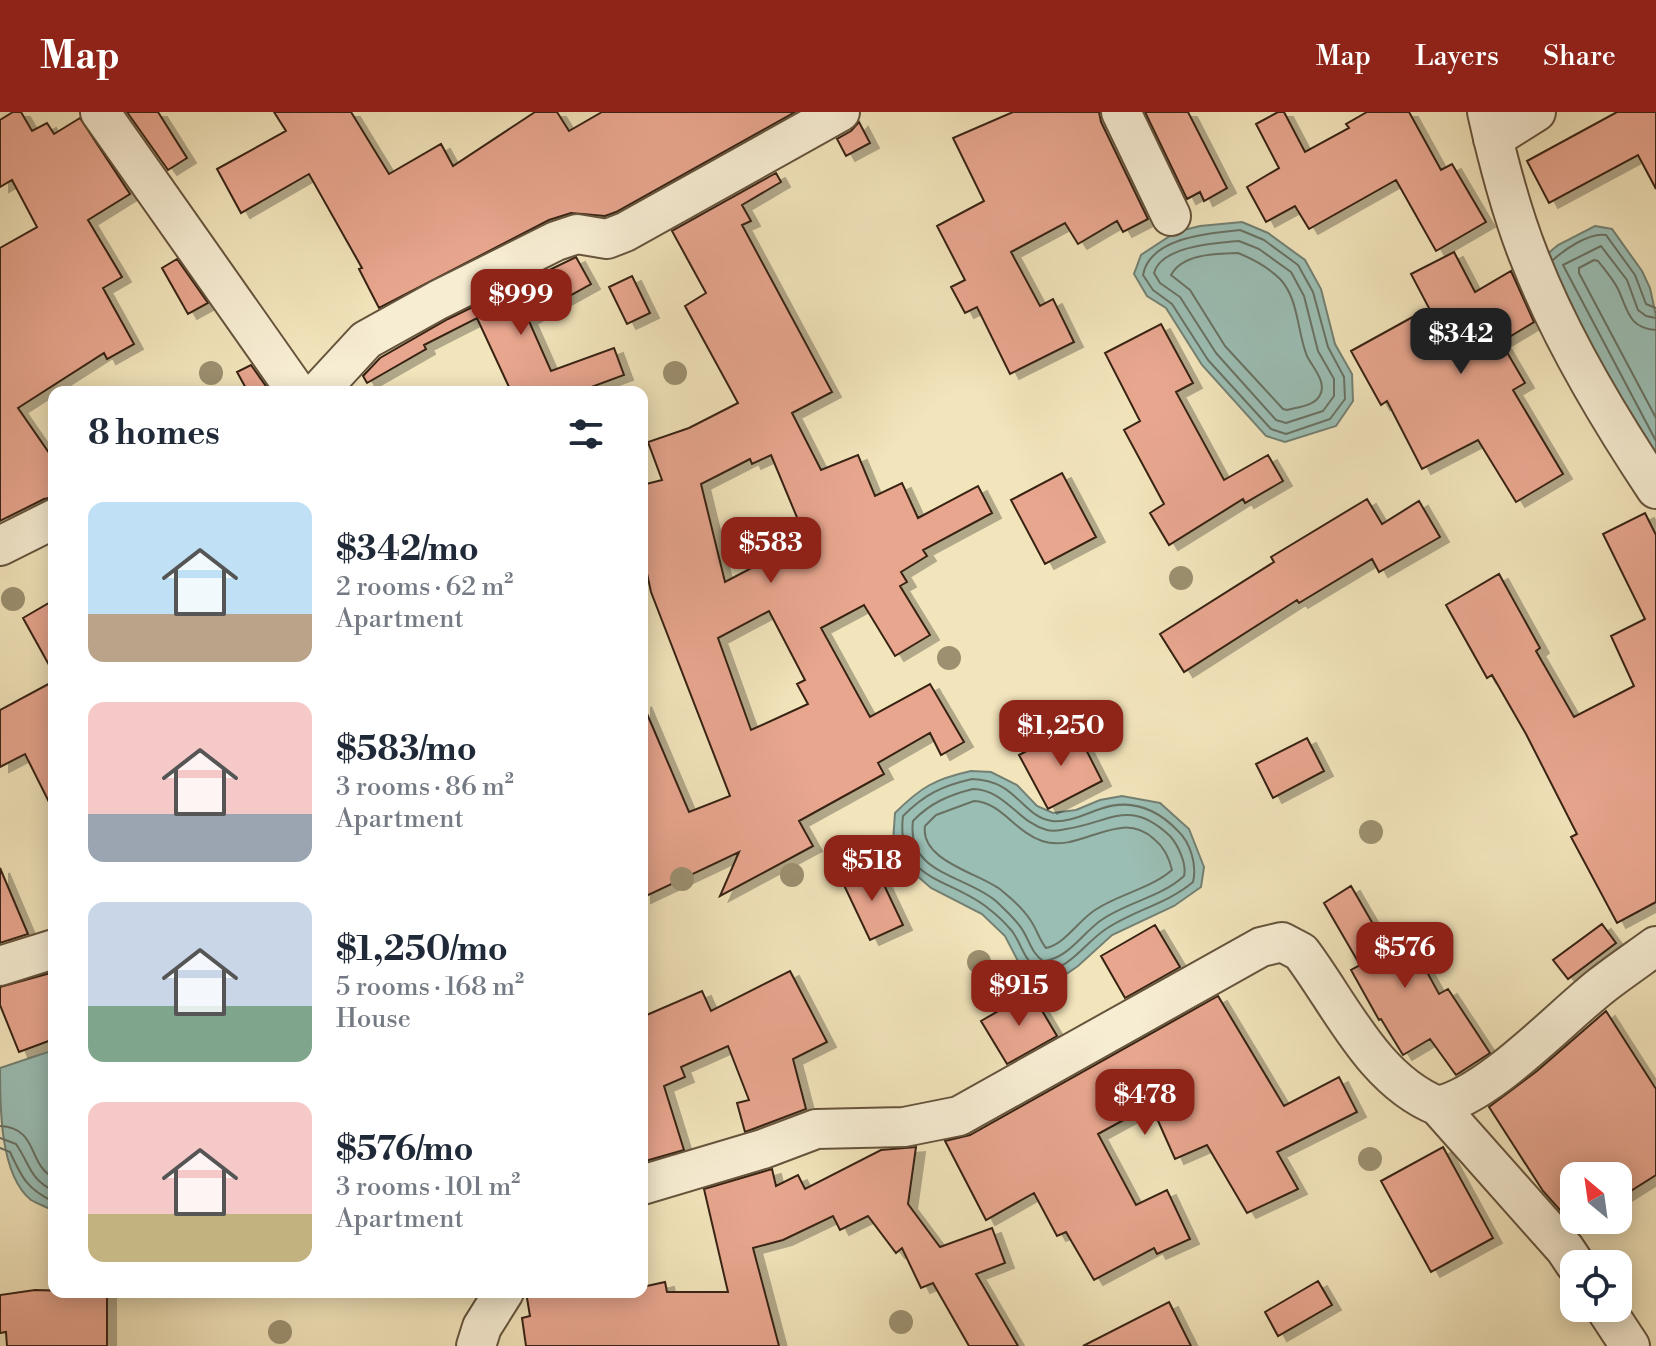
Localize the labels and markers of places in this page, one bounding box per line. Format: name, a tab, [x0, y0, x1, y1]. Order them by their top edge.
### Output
pin: $999	[474, 269, 568, 337]
pin: $342	[1414, 308, 1508, 376]
pin: $583	[724, 517, 818, 585]
pin: $1,250	[996, 700, 1126, 768]
pin: $518	[825, 835, 919, 903]
pin: $576	[1358, 922, 1452, 990]
pin: $915	[972, 960, 1066, 1028]
pin: $478	[1098, 1069, 1192, 1137]

